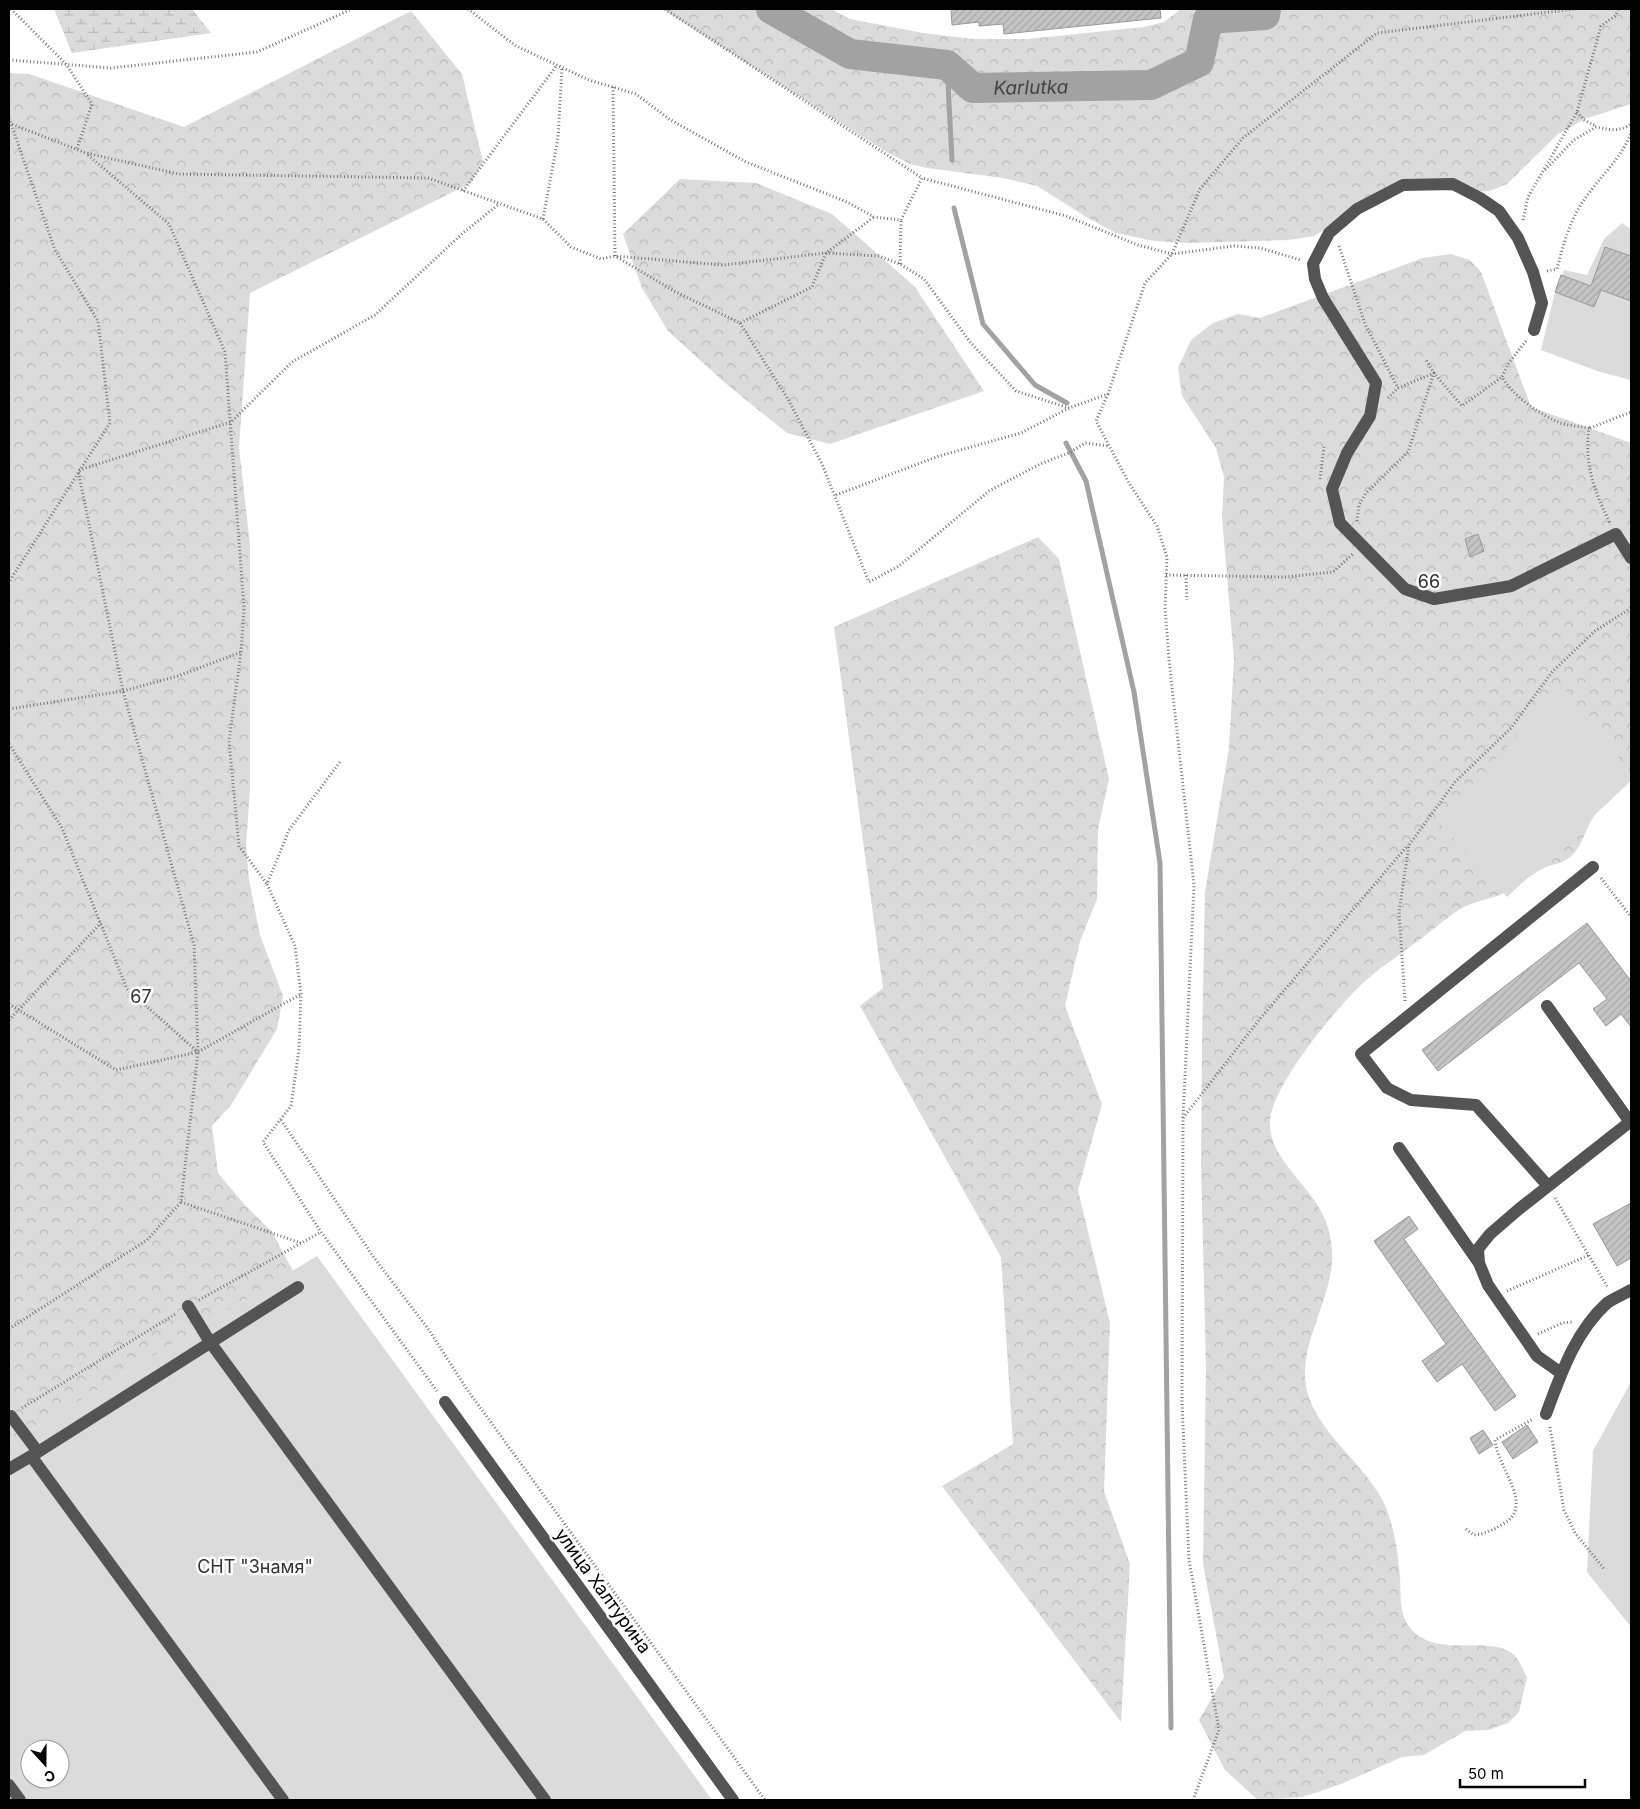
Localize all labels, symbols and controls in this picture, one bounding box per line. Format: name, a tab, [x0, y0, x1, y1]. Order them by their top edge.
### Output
water label: Karlutka	[993, 75, 1069, 100]
park label: 66	[1418, 571, 1440, 592]
park label: 67	[130, 986, 152, 1007]
street label: улица Халтурина	[551, 1524, 656, 1657]
park label: СНТ "Знамя"	[197, 1556, 313, 1577]
north arrow	[20, 1739, 70, 1789]
scale bar	[1460, 1756, 1585, 1788]
text: 50 m	[1468, 1764, 1504, 1783]
text: С	[42, 1767, 58, 1786]

